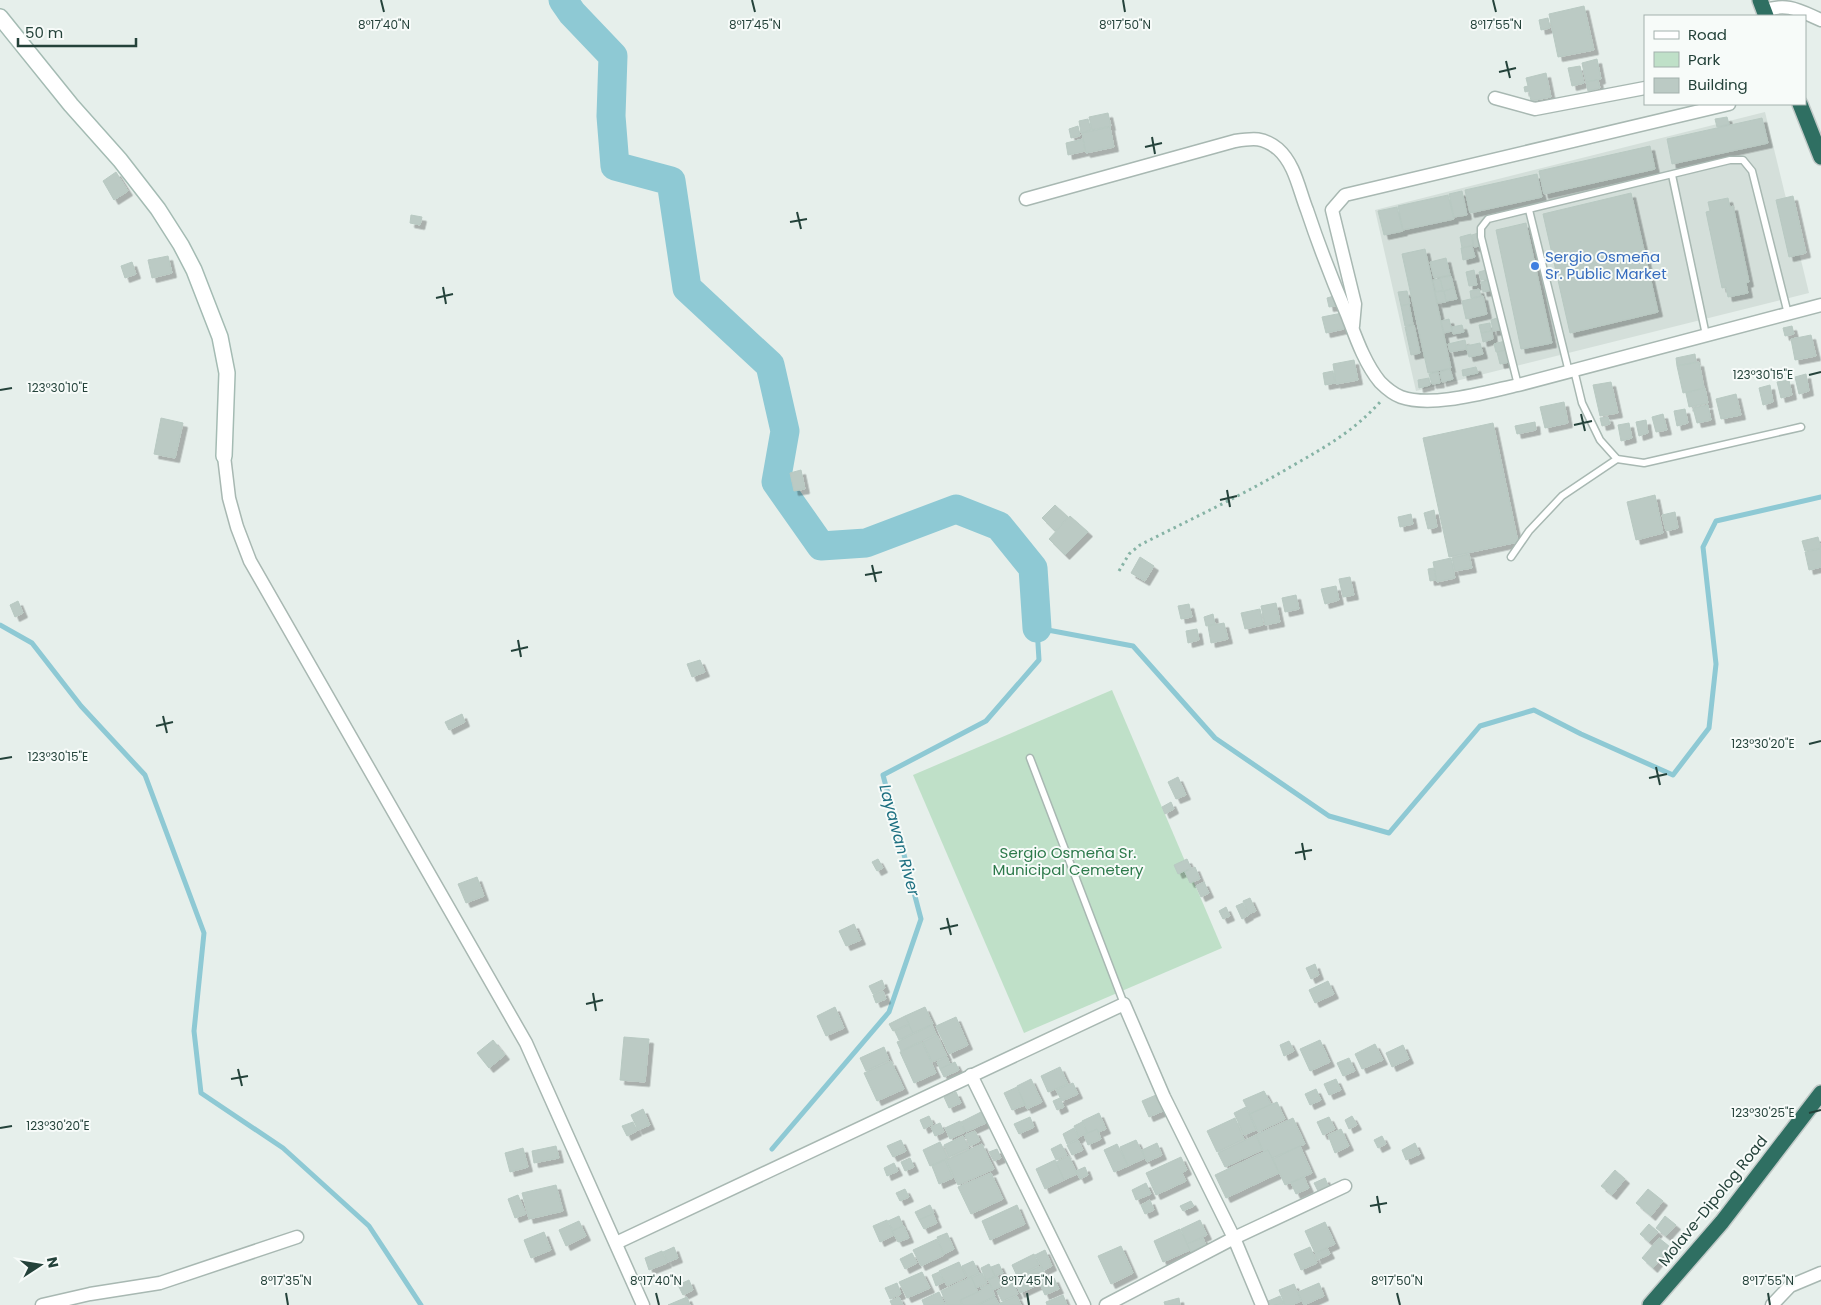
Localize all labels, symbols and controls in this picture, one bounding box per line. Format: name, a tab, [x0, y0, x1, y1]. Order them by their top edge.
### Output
scale bar	[18, 15, 135, 47]
legend	[1644, 15, 1806, 105]
text: 8°17'40"N	[358, 16, 410, 33]
text: 8°17'45"N	[729, 16, 781, 33]
text: 8°17'50"N	[1099, 16, 1151, 33]
text: 8°17'55"N	[1470, 16, 1522, 33]
text: 50 m	[25, 22, 63, 43]
text: Road	[1688, 24, 1727, 45]
text: Park	[1688, 49, 1720, 70]
text: Building	[1688, 74, 1748, 95]
place label: Sergio Osmeña Sr. Public Market	[1545, 246, 1667, 284]
marker: Sergio Osmeña Sr. Public Market	[1529, 260, 1541, 272]
text: 123°30'15"E	[1733, 366, 1793, 383]
text: 123°30'10"E	[28, 379, 88, 396]
text: 123°30'20"E	[1731, 735, 1795, 752]
text: 123°30'15"E	[28, 748, 88, 765]
water label: Layawan River	[874, 782, 926, 900]
park label: Sergio Osmeña Sr. Municipal Cemetery	[992, 842, 1144, 880]
text: 123°30'25"E	[1731, 1104, 1795, 1121]
text: 123°30'20"E	[26, 1117, 90, 1134]
street label: Molave-Dipolog Road	[1653, 1131, 1772, 1271]
north arrow	[15, 1240, 65, 1290]
text: N	[42, 1255, 64, 1270]
text: 8°17'35"N	[260, 1272, 312, 1289]
text: 8°17'40"N	[630, 1272, 682, 1289]
text: 8°17'45"N	[1001, 1272, 1053, 1289]
text: 8°17'50"N	[1371, 1272, 1423, 1289]
text: 8°17'55"N	[1742, 1272, 1794, 1289]

